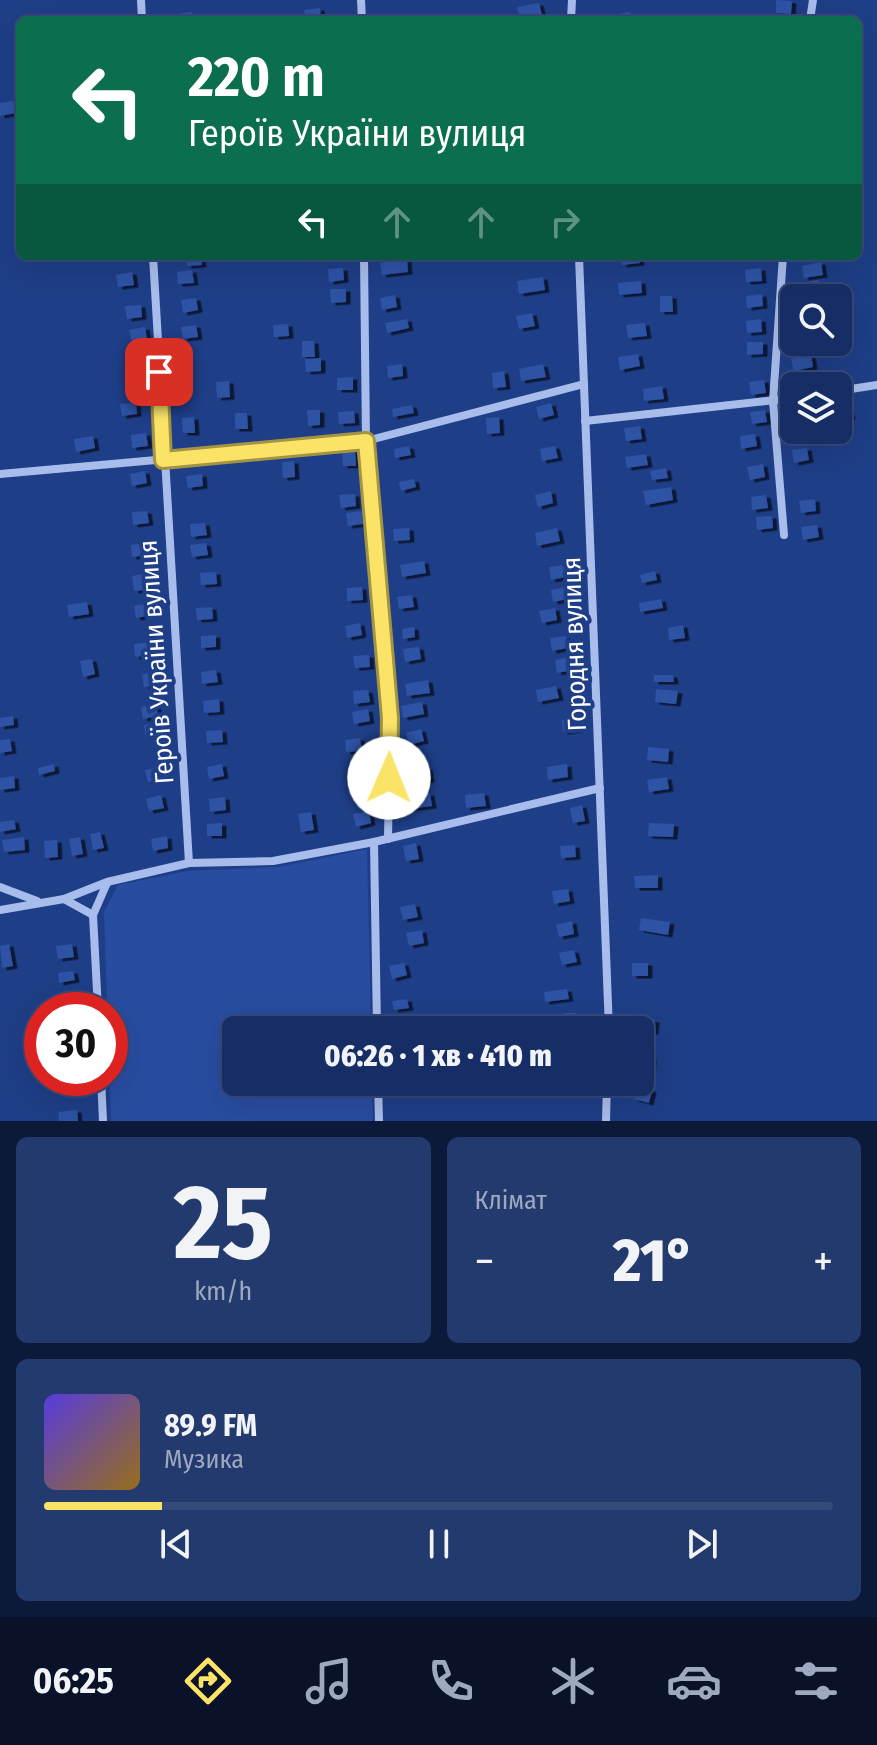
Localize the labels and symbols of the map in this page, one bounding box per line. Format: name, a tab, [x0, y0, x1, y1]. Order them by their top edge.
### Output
pin	[125, 338, 193, 406]
street label: Героїв України вулиця	[133, 539, 180, 785]
street label: Городня вулиця	[556, 556, 593, 732]
position arrow	[347, 736, 431, 820]
speed limit sign: 30	[24, 992, 128, 1096]

